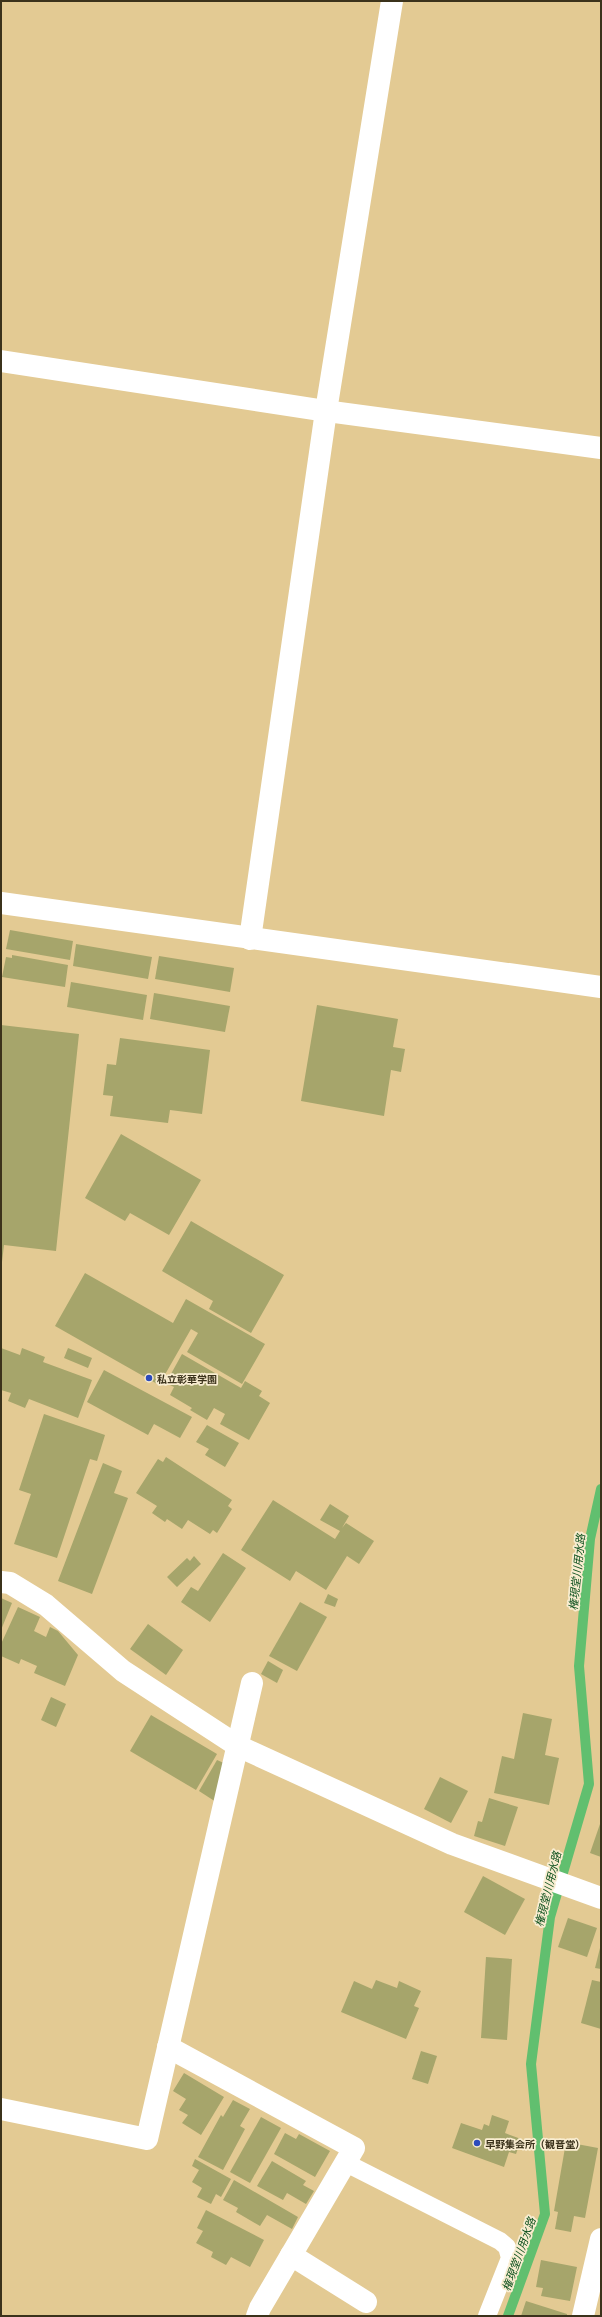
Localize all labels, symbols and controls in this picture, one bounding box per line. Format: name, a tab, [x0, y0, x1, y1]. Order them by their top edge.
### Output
place label: 私立彰華学園	[157, 1371, 217, 1386]
marker: 私立彰華学園	[144, 1373, 154, 1383]
water label: 権現堂川用水路	[564, 1532, 588, 1611]
water label: 権現堂川用水路	[530, 1849, 564, 1928]
place label: 早野集会所（観音堂）	[485, 2136, 585, 2151]
marker: 早野集会所（観音堂）	[472, 2138, 482, 2148]
water label: 権現堂川用水路	[497, 2214, 539, 2293]

